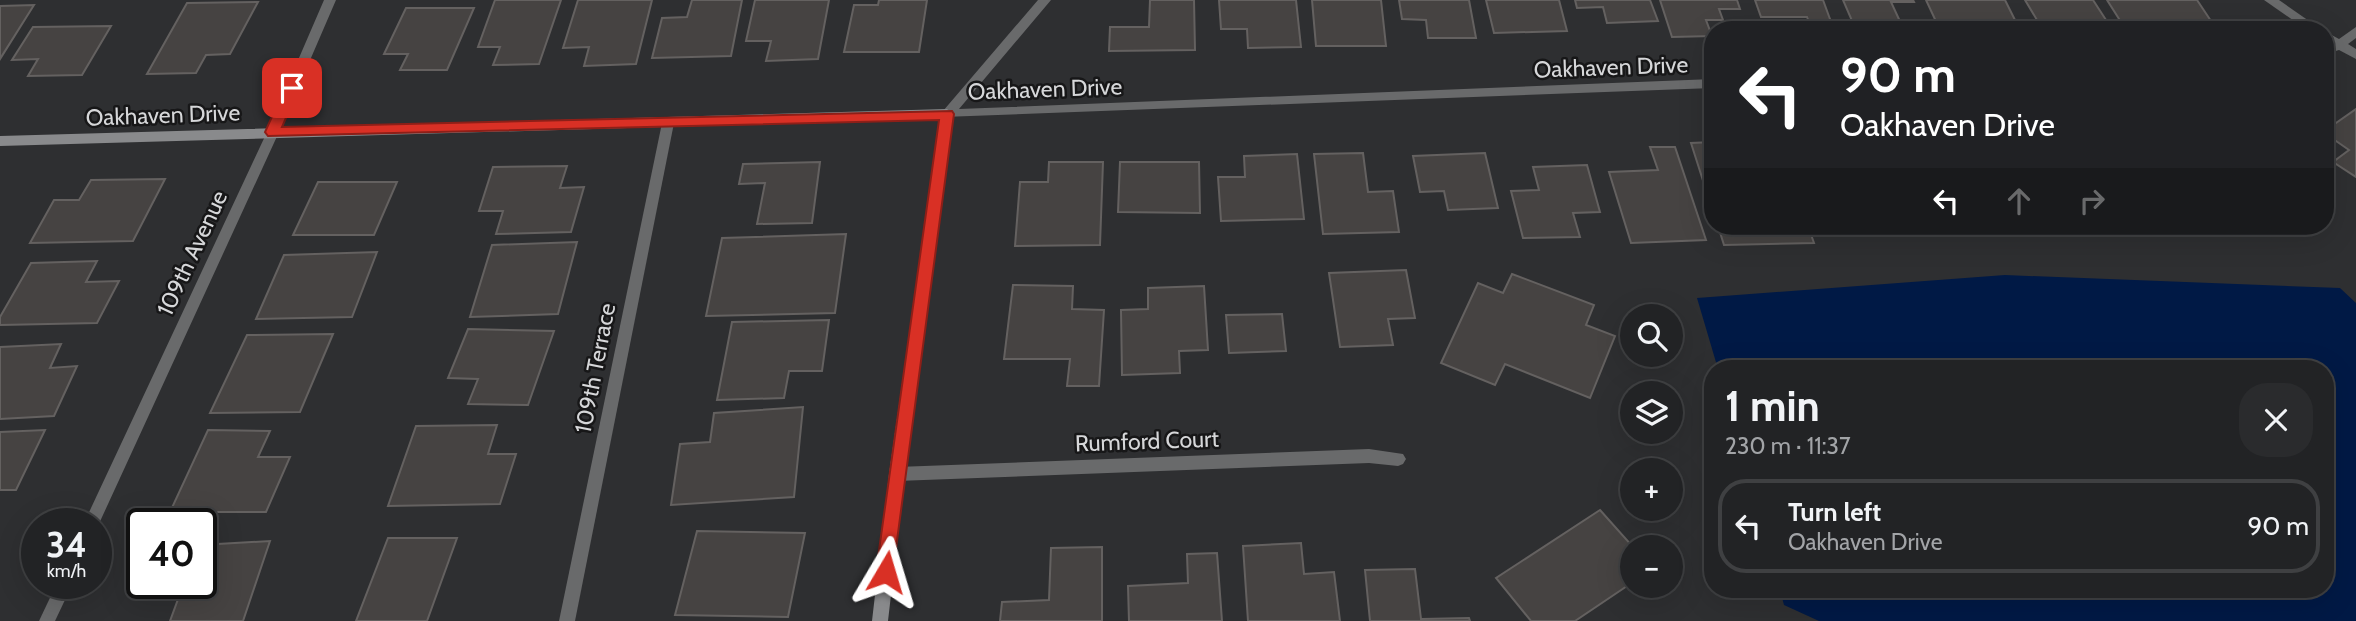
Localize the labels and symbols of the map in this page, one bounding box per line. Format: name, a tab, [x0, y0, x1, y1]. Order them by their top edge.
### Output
street label: Oakhaven Drive	[1533, 50, 1689, 84]
pin	[262, 58, 322, 118]
street label: Oakhaven Drive	[967, 72, 1123, 106]
street label: Oakhaven Drive	[85, 98, 241, 132]
street label: 109th Avenue	[151, 186, 233, 320]
street label: 109th Terrace	[569, 300, 621, 435]
street label: Rumford Court	[1074, 424, 1220, 458]
speed limit sign: 40	[126, 508, 217, 599]
position arrow	[849, 535, 923, 609]

